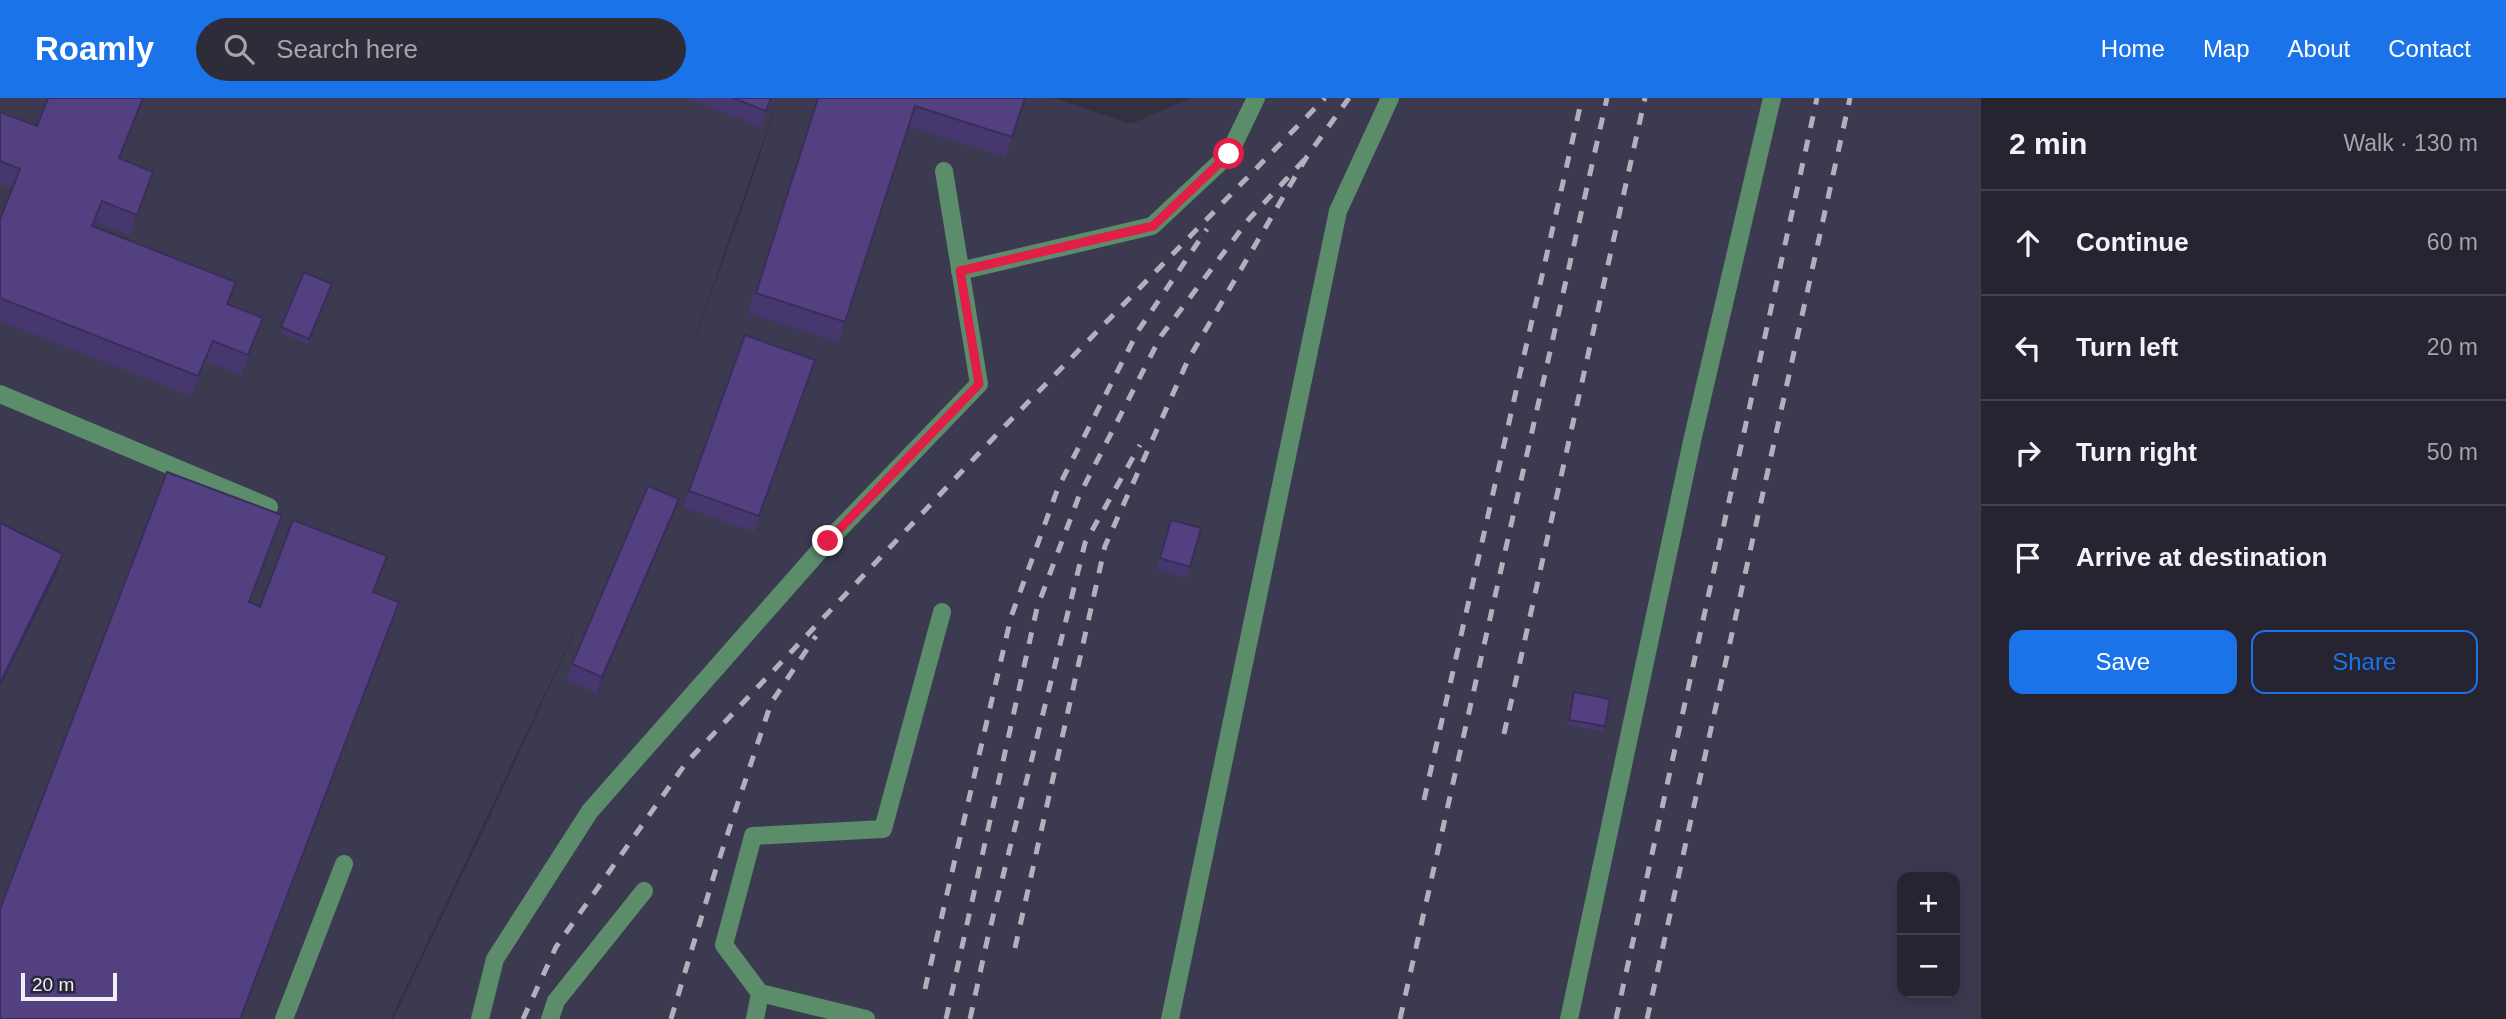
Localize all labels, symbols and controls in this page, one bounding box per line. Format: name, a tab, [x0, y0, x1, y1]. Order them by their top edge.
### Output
search box	[196, 18, 686, 81]
text: Roamly	[35, 30, 154, 67]
icon: search	[220, 30, 258, 68]
text: Search here	[276, 34, 418, 64]
text: Home	[2101, 35, 2165, 62]
text: Map	[2203, 35, 2250, 62]
text: About	[2288, 35, 2350, 62]
text: Contact	[2388, 35, 2471, 62]
text: 2 min	[2009, 127, 2087, 160]
text: Walk · 130 m	[2343, 130, 2478, 156]
route start	[1213, 138, 1244, 169]
icon: ahead	[2009, 224, 2047, 262]
text: Continue	[2076, 227, 2189, 257]
text: 60 m	[2427, 229, 2478, 255]
icon: left	[2009, 329, 2047, 367]
text: Turn left	[2076, 332, 2178, 362]
text: 20 m	[2427, 334, 2478, 360]
icon: right	[2009, 434, 2047, 472]
text: Turn right	[2076, 437, 2197, 467]
text: 50 m	[2427, 439, 2478, 465]
route end	[812, 525, 843, 556]
icon: arrive	[2009, 539, 2047, 577]
text: Arrive at destination	[2076, 542, 2327, 572]
button: Save	[2009, 630, 2237, 694]
button: Share	[2251, 630, 2478, 694]
map controls	[1897, 872, 1960, 998]
button: +	[1897, 872, 1960, 935]
button: −	[1897, 935, 1960, 998]
scale bar	[21, 970, 117, 1002]
text: 20 m	[32, 974, 74, 995]

